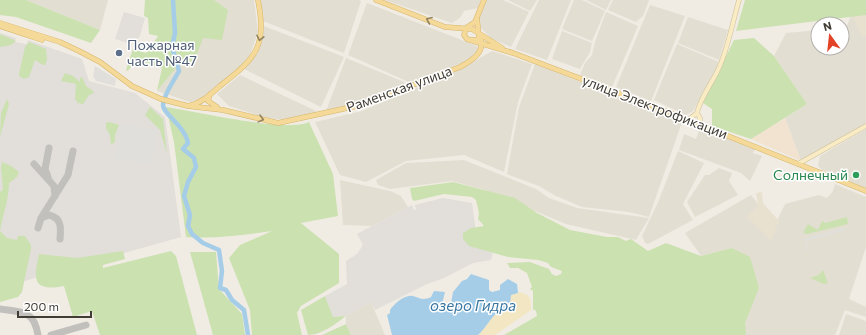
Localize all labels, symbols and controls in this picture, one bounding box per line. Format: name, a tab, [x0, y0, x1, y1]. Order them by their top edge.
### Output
north arrow	[810, 16, 850, 56]
one-way arrow	[425, 17, 432, 25]
text: N	[822, 19, 833, 33]
one-way arrow	[256, 35, 264, 42]
place label: Пожарная часть №47	[127, 36, 197, 69]
marker: Пожарная часть №47	[114, 48, 124, 58]
street label: Раменская улица	[344, 62, 454, 116]
street label: улица Электрофикации	[580, 71, 730, 142]
one-way arrow	[257, 114, 264, 123]
place label: Солнечный	[773, 166, 848, 183]
marker: Солнечный	[851, 170, 861, 180]
scale bar	[18, 293, 91, 319]
water label: озеро Гидра	[430, 296, 516, 314]
text: 200 m	[24, 299, 59, 313]

